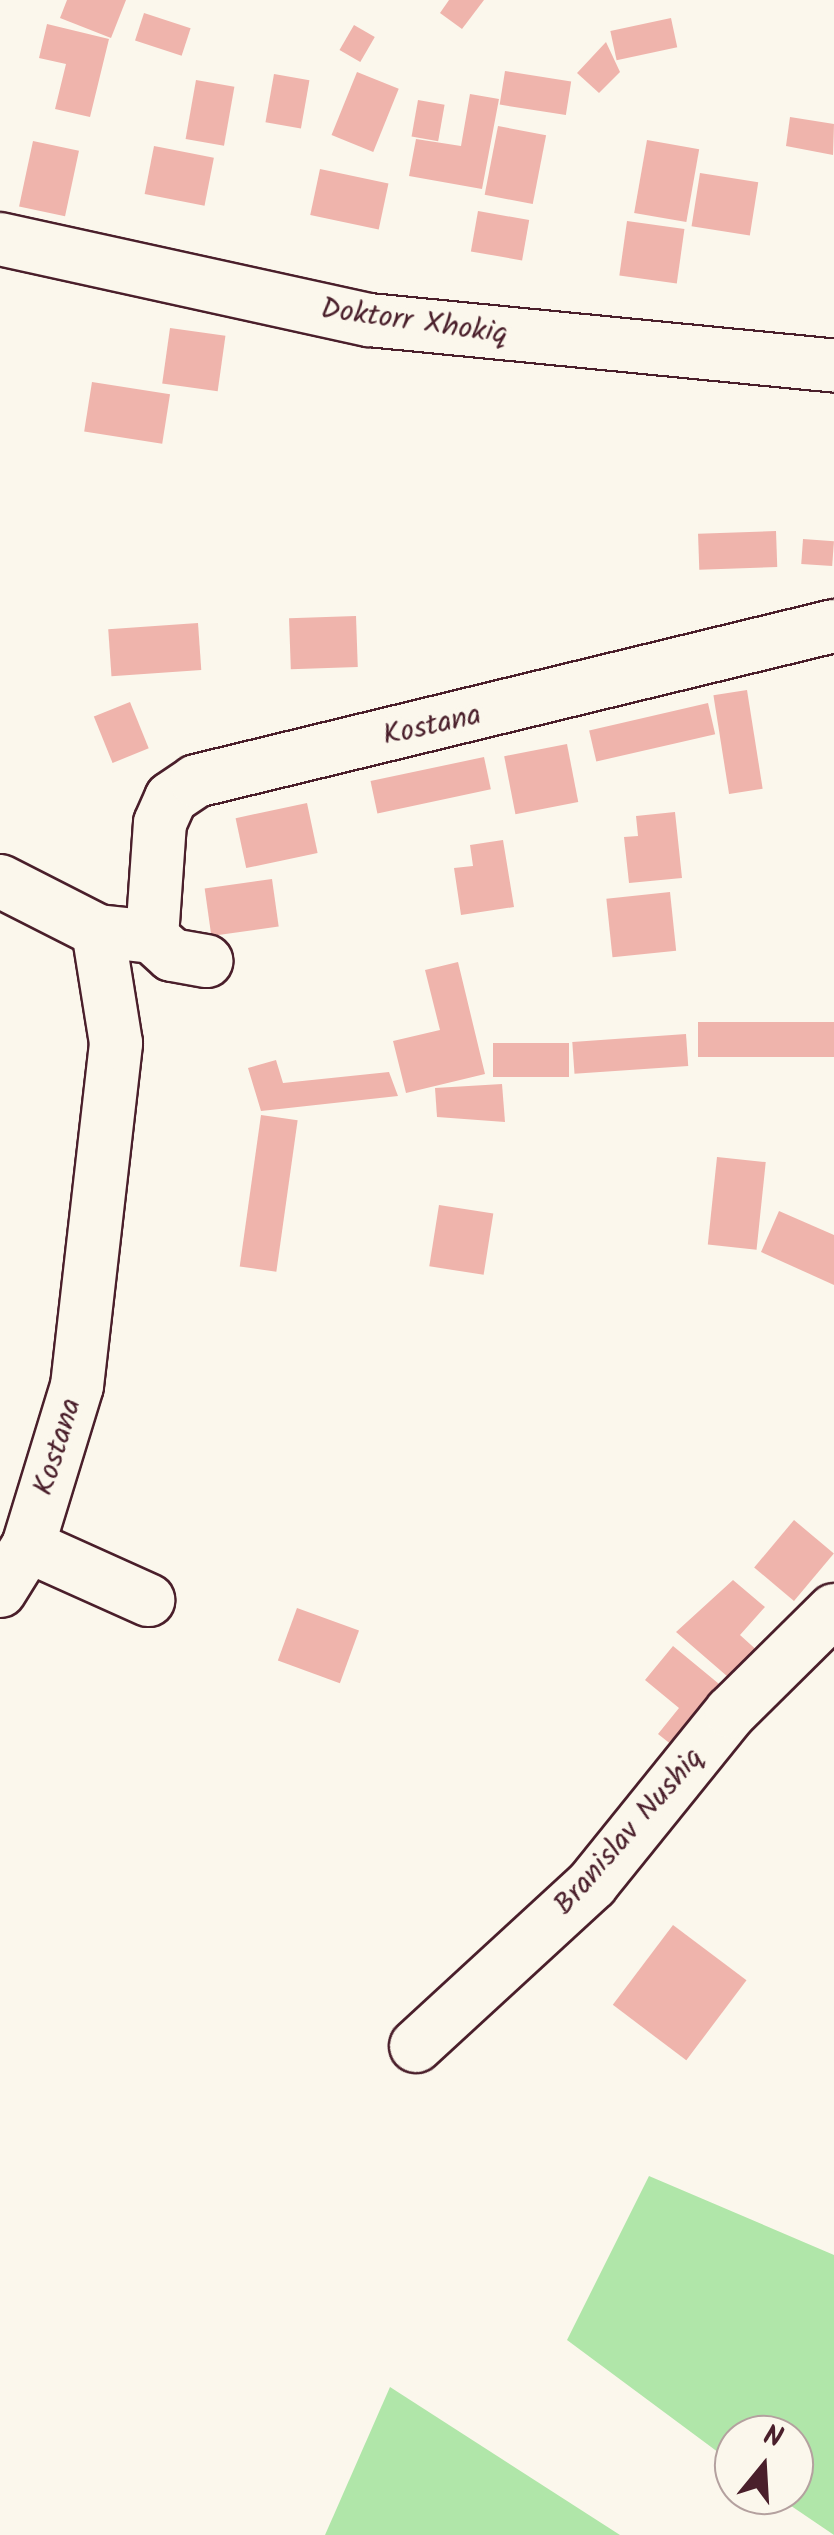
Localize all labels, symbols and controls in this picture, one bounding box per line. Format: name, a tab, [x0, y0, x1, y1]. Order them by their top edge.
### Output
street label: Doktorr Xhokiq	[318, 291, 510, 353]
street label: Kostana	[379, 697, 485, 755]
street label: Kostana	[26, 1394, 90, 1500]
street label: Branislav Nushiq	[546, 1741, 712, 1923]
text: N	[757, 2414, 788, 2462]
north arrow	[714, 2415, 814, 2515]

